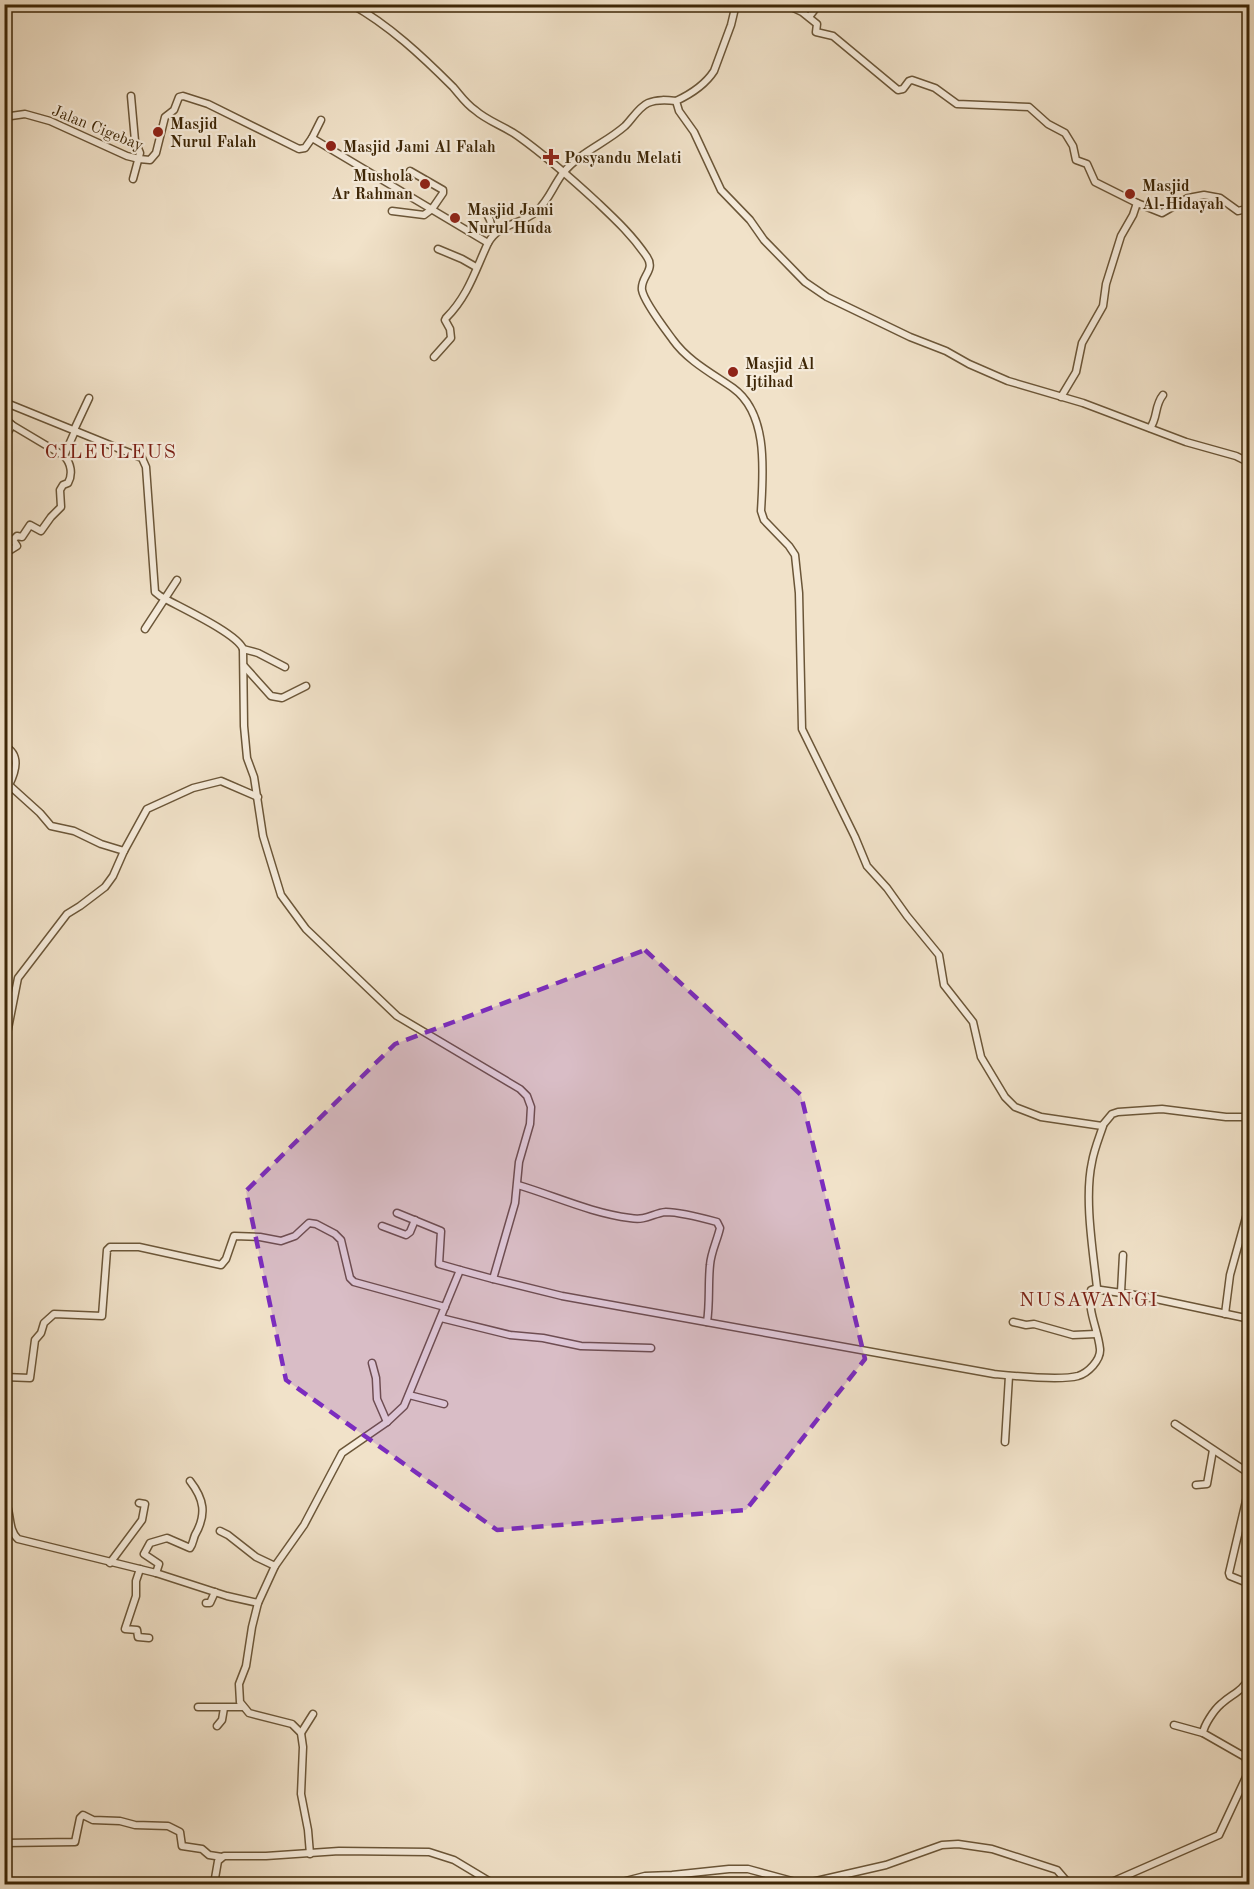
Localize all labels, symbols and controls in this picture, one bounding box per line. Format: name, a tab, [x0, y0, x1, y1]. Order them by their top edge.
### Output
street label: Jalan Cigebay	[49, 103, 146, 155]
place label: Masjid Nurul Falah	[170, 117, 257, 151]
marker: Masjid Nurul Falah	[151, 125, 165, 139]
marker: Masjid Jami Al Falah	[324, 139, 338, 153]
place label: Masjid Jami Al Falah	[343, 140, 496, 156]
marker: Posyandu Melati	[542, 148, 560, 166]
place label: Posyandu Melati	[564, 151, 682, 167]
place label: Mushola Ar Rahman	[331, 169, 413, 203]
marker: Mushola Ar Rahman	[418, 177, 432, 191]
place label: Masjid Al-Hidayah	[1142, 179, 1224, 213]
marker: Masjid Al-Hidayah	[1123, 187, 1137, 201]
place label: Masjid Jami Nurul Huda	[467, 203, 554, 237]
marker: Masjid Jami Nurul Huda	[448, 211, 462, 225]
place label: Masjid Al Ijtihad	[745, 357, 814, 391]
marker: Masjid Al Ijtihad	[726, 365, 740, 379]
district label: CILEULEUS	[45, 443, 177, 463]
district label: NUSAWANGI	[1019, 1291, 1159, 1311]

